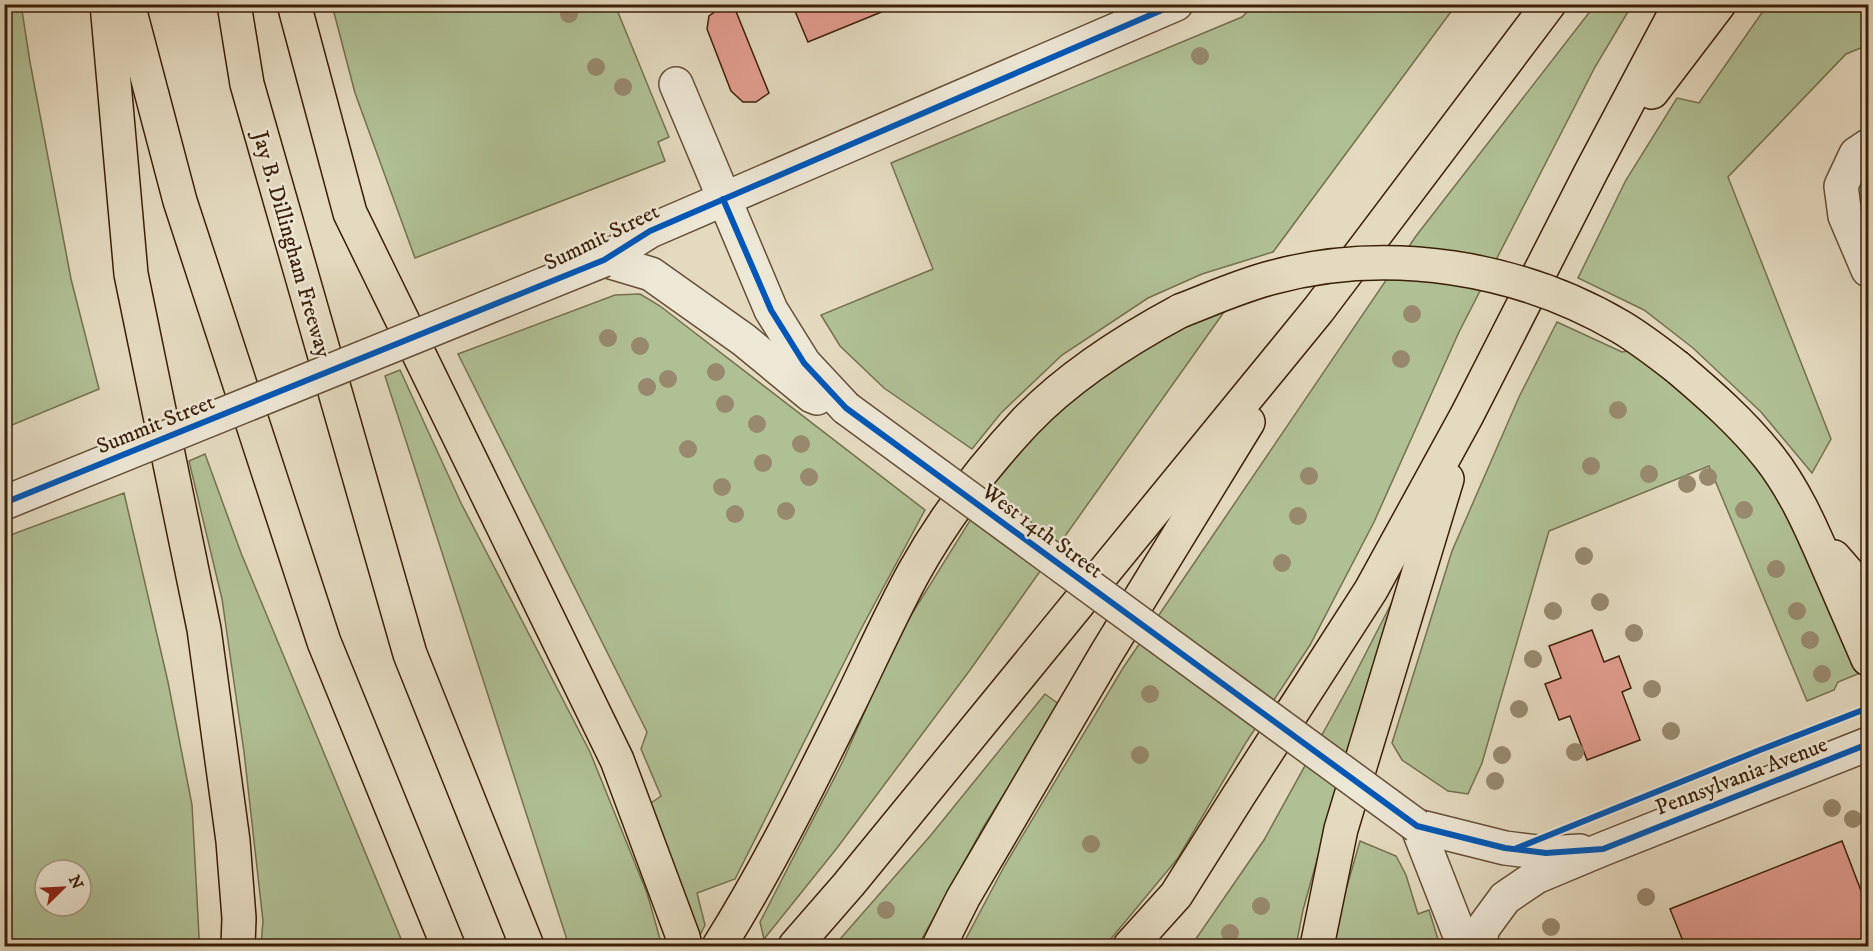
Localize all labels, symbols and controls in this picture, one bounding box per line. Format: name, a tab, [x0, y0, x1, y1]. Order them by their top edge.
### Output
street label: Jay B. Dillingham Freeway	[246, 126, 337, 361]
street label: Summit Street	[540, 198, 664, 277]
street label: Summit Street	[93, 389, 218, 460]
street label: West 14th Street	[975, 478, 1108, 584]
street label: Pennsylvania Avenue	[1652, 731, 1831, 822]
north arrow	[33, 858, 93, 918]
text: N	[64, 872, 88, 892]

